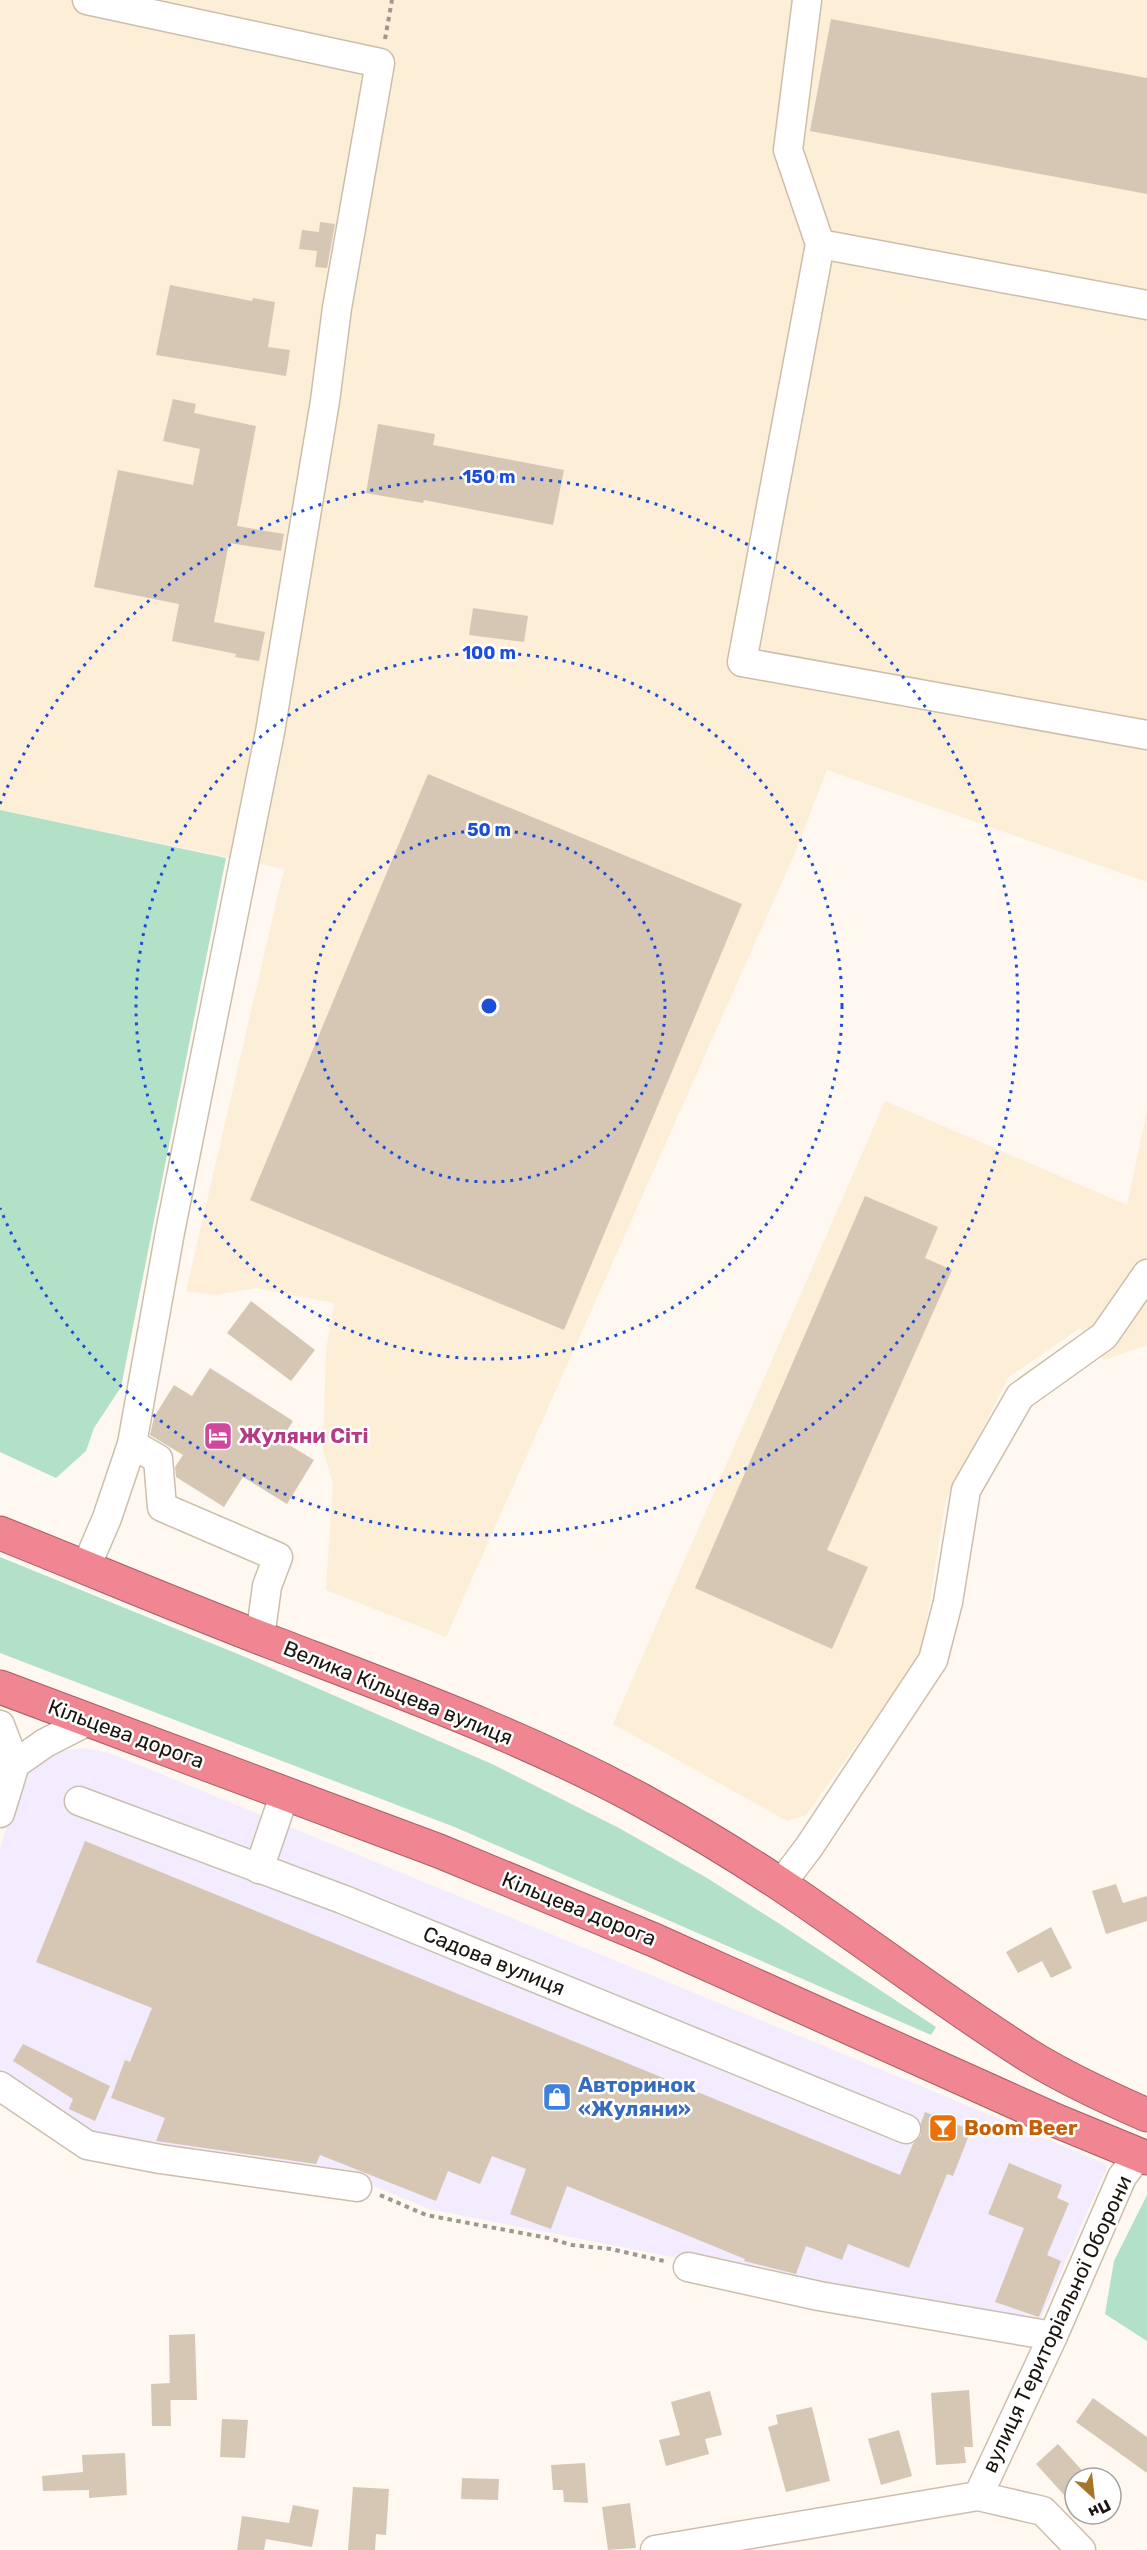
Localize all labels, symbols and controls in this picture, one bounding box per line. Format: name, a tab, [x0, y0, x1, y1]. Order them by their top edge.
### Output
text: 150 m	[462, 466, 516, 488]
text: 100 m	[462, 642, 516, 664]
text: 50 m	[467, 819, 511, 841]
centre of rings	[479, 996, 499, 1016]
hotel icon: Жуляни Сіті	[202, 1420, 234, 1452]
place label: Жуляни Сіті	[239, 1423, 369, 1448]
street label: Велика Кільцева вулиця	[280, 1635, 517, 1750]
street label: Кільцева дорога	[45, 1694, 208, 1773]
street label: Кільцева дорога	[498, 1866, 660, 1951]
street label: Садова вулиця	[420, 1921, 569, 2000]
place label: Авторинок «Жуляни»	[578, 2072, 696, 2121]
shop icon: Авторинок «Жуляни»	[541, 2081, 573, 2113]
bar icon: Boom Beer	[927, 2112, 959, 2144]
place label: Boom Beer	[964, 2115, 1078, 2140]
street label: вулиця Територіальної Оборони	[977, 2171, 1137, 2476]
north arrow	[1063, 2466, 1123, 2526]
text: Пн	[1085, 2495, 1114, 2522]

